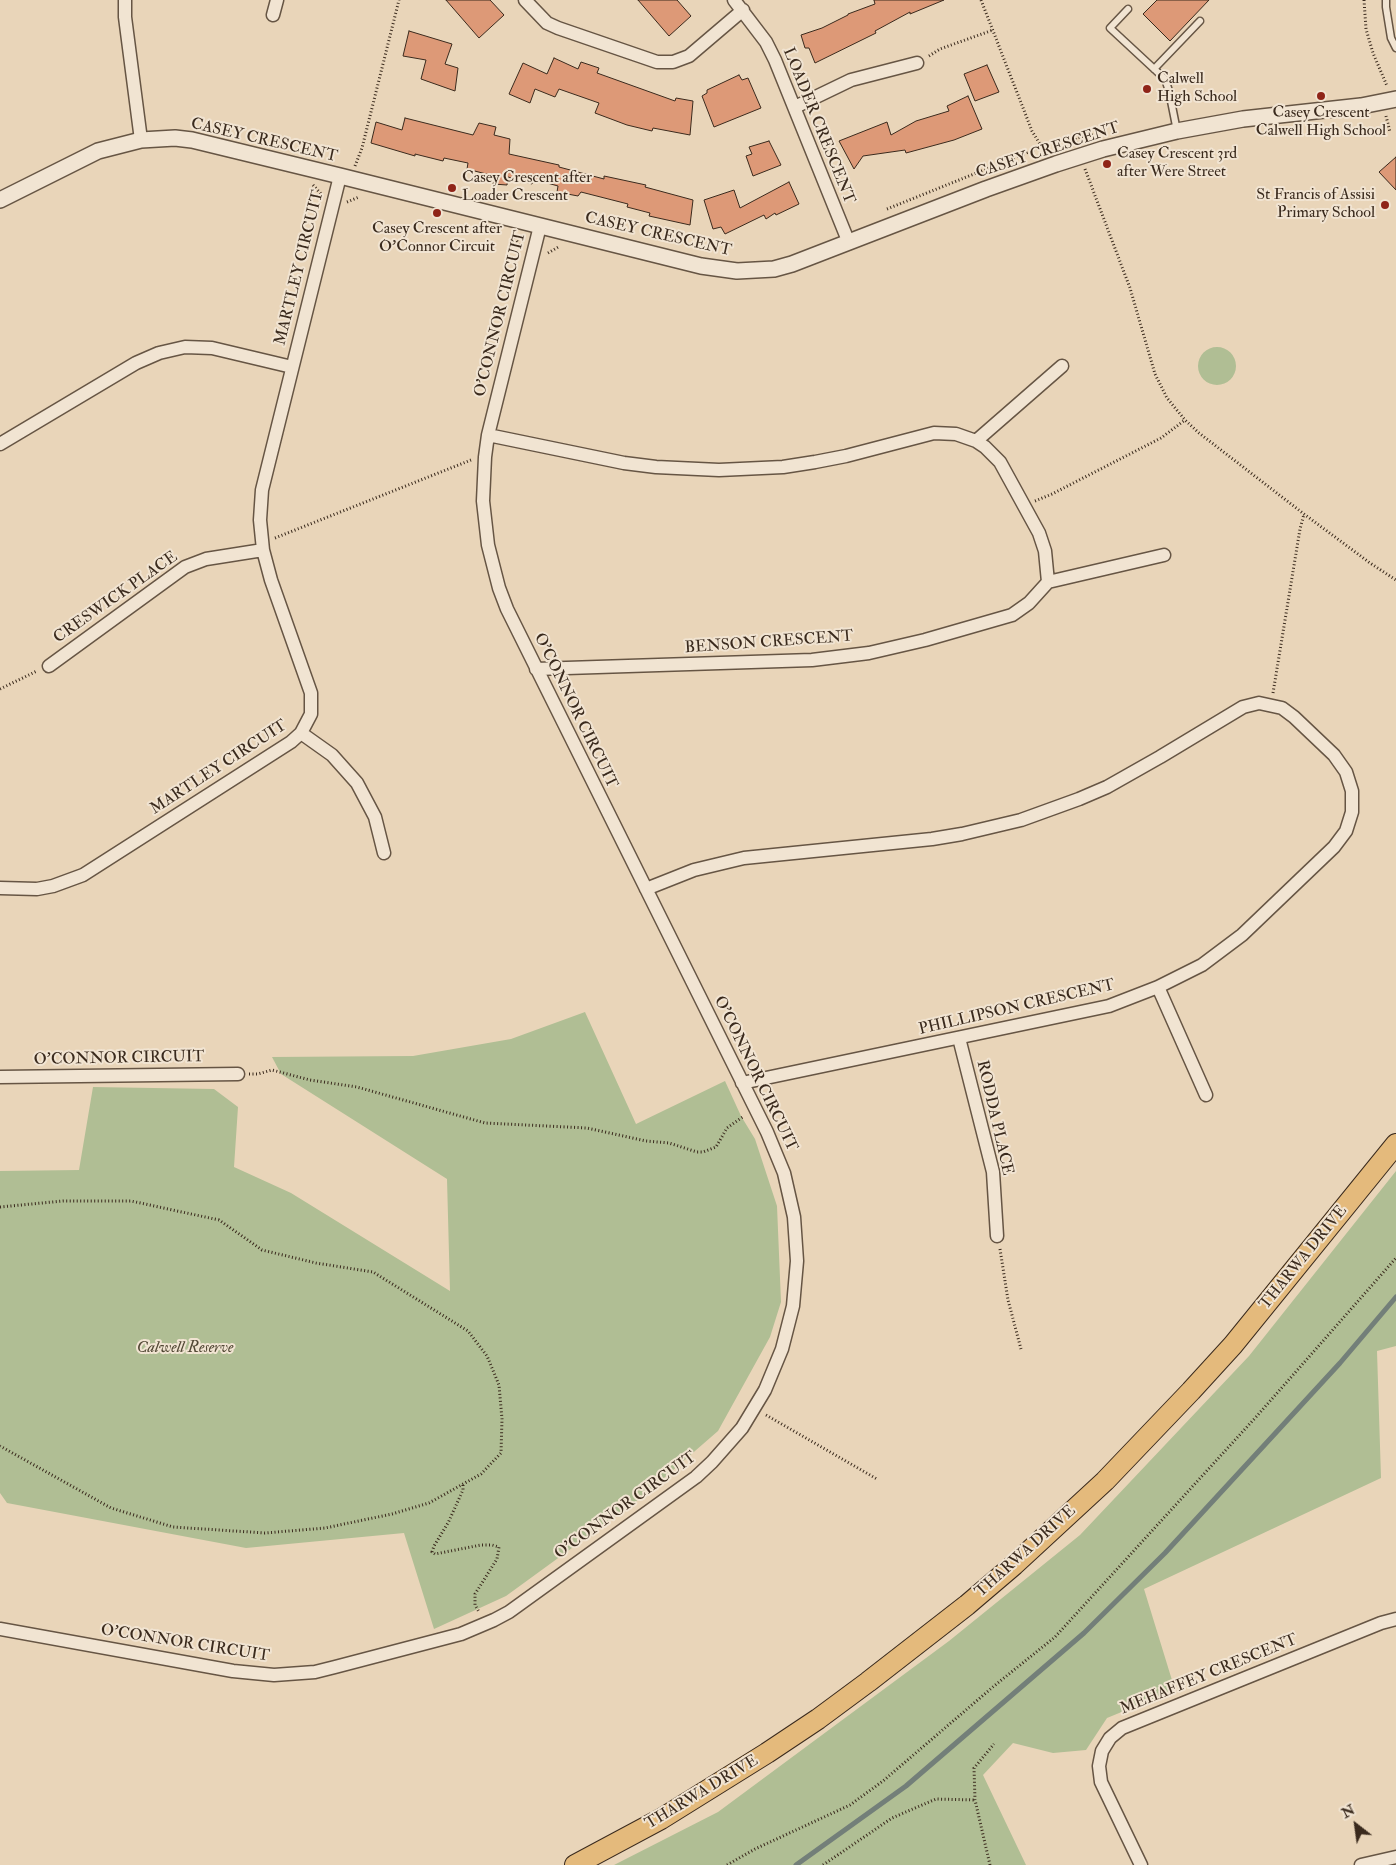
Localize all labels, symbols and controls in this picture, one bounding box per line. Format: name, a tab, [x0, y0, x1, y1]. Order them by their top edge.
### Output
street label: LOADER CRESCENT	[778, 45, 858, 207]
place label: Calwell High School	[1157, 70, 1237, 108]
marker: Calwell High School	[1141, 83, 1153, 95]
marker: Casey Crescent Calwell High School	[1315, 90, 1327, 102]
place label: Casey Crescent Calwell High School	[1256, 104, 1386, 142]
street label: CASEY CRESCENT	[189, 115, 339, 167]
street label: CASEY CRESCENT	[974, 119, 1122, 183]
place label: Casey Crescent 3rd after Were Street	[1117, 145, 1237, 183]
marker: Casey Crescent 3rd after Were Street	[1101, 158, 1113, 170]
place label: Casey Crescent after Loader Crescent	[462, 169, 592, 207]
marker: Casey Crescent after Loader Crescent	[446, 182, 458, 194]
place label: St Francis of Assisi Primary School	[1256, 186, 1375, 224]
street label: MARTLEY CIRCUIT	[271, 189, 329, 347]
marker: St Francis of Assisi Primary School	[1379, 199, 1391, 211]
marker: Casey Crescent after O'Connor Circuit	[431, 207, 443, 219]
street label: CASEY CRESCENT	[583, 209, 733, 261]
place label: Casey Crescent after O'Connor Circuit	[372, 220, 502, 258]
street label: O'CONNOR CIRCUIT	[471, 229, 531, 399]
street label: CRESWICK PLACE	[50, 548, 182, 648]
street label: BENSON CRESCENT	[684, 628, 854, 658]
street label: O'CONNOR CIRCUIT	[529, 630, 621, 792]
street label: MARTLEY CIRCUIT	[147, 717, 291, 819]
street label: PHILLIPSON CRESCENT	[917, 976, 1117, 1040]
street label: O'CONNOR CIRCUIT	[709, 993, 801, 1155]
street label: O'CONNOR CIRCUIT	[34, 1048, 204, 1070]
street label: RODDA PLACE	[971, 1059, 1017, 1177]
street label: THARWA DRIVE	[1256, 1202, 1352, 1314]
park label: Calwell Reserve	[137, 1339, 233, 1359]
street label: O'CONNOR CIRCUIT	[551, 1448, 701, 1564]
street label: THARWA DRIVE	[972, 1502, 1080, 1602]
street label: O'CONNOR CIRCUIT	[99, 1621, 271, 1667]
street label: MEHAFFEY CRESCENT	[1118, 1631, 1300, 1719]
street label: THARWA DRIVE	[642, 1752, 762, 1834]
north arrow	[1331, 1800, 1381, 1850]
text: N	[1339, 1801, 1358, 1822]

